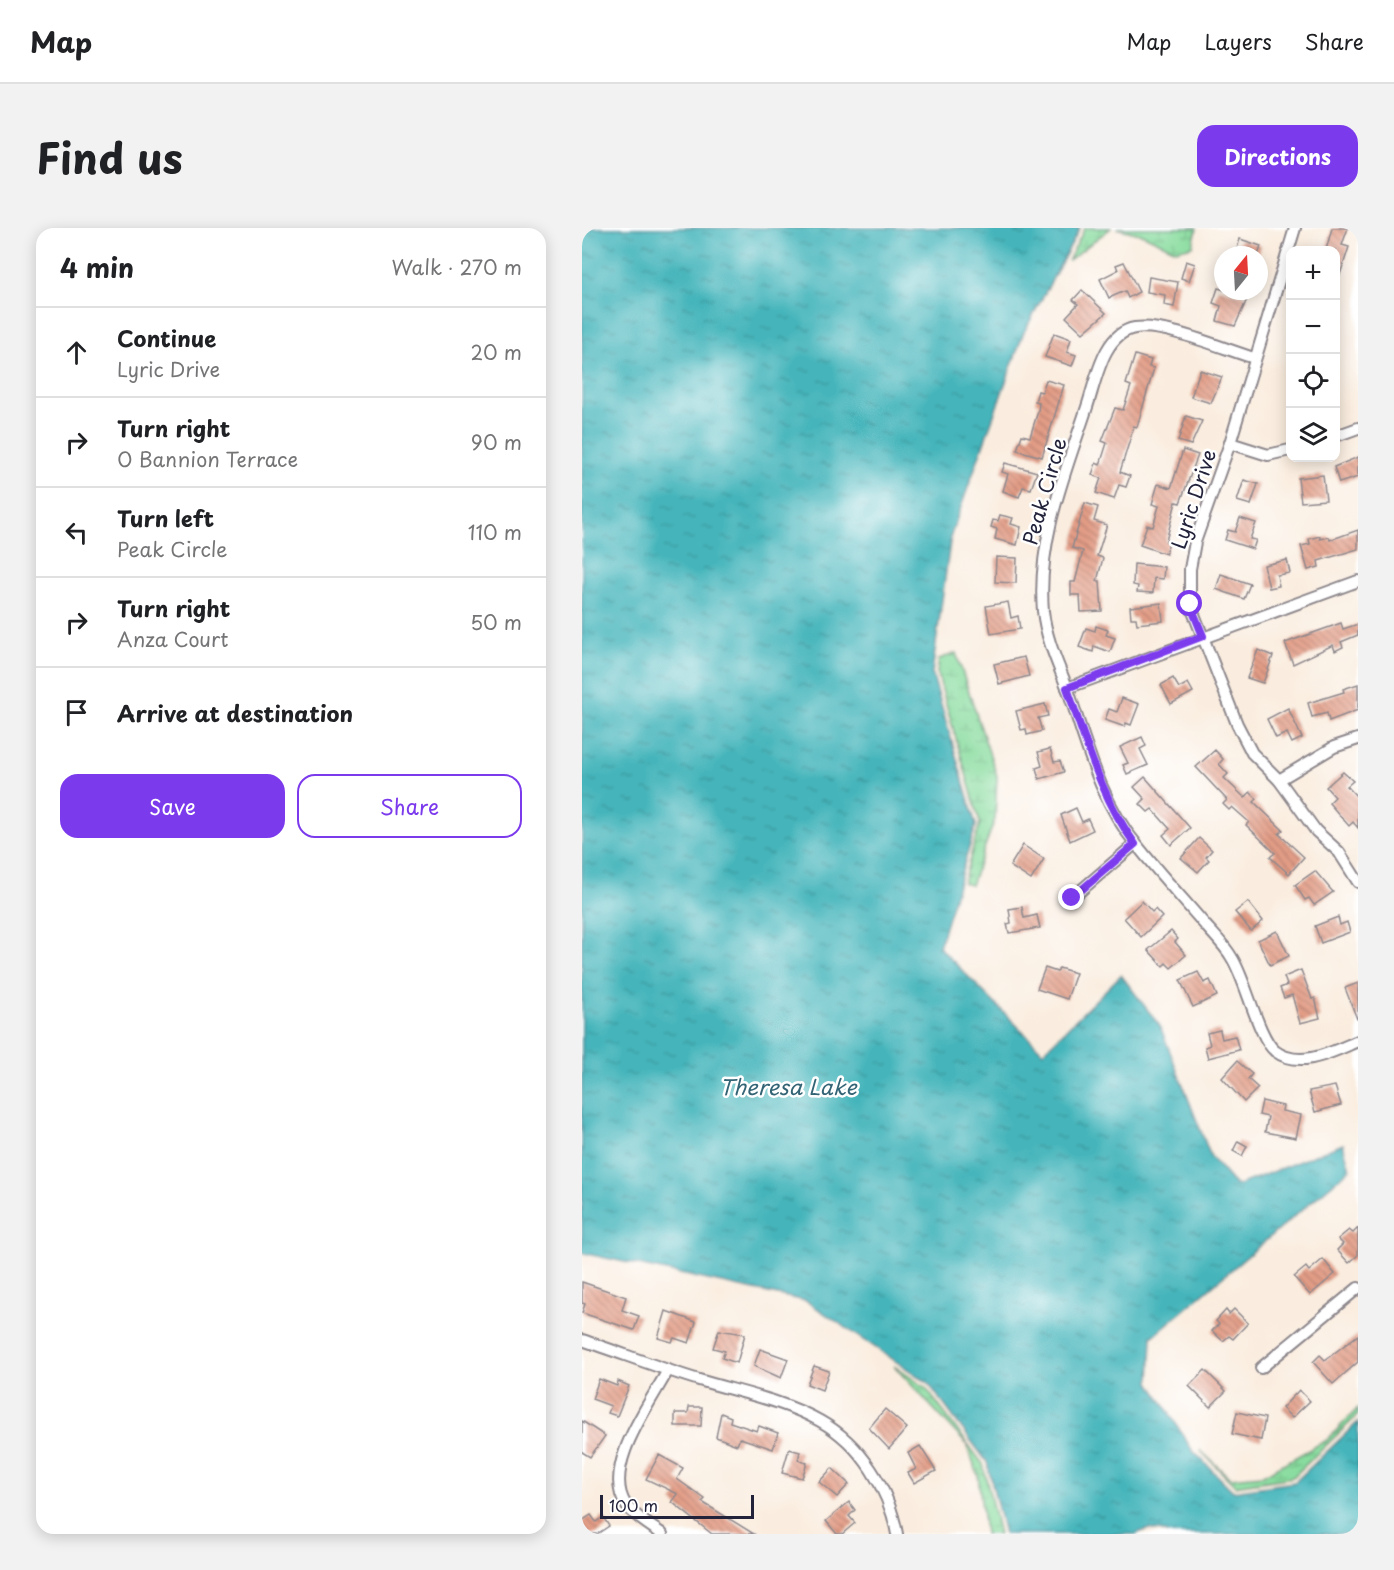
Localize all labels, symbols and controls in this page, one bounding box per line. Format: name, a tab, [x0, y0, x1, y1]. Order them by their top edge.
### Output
text: Map	[30, 20, 92, 63]
text: Map	[1127, 25, 1171, 57]
text: Layers	[1204, 25, 1272, 57]
text: Share	[1305, 25, 1364, 57]
text: Find us	[36, 125, 183, 188]
button: Directions	[1197, 125, 1358, 187]
north arrow	[1214, 246, 1268, 300]
map controls	[1286, 246, 1340, 462]
button: +	[1286, 246, 1340, 300]
text: 4 min	[60, 248, 134, 287]
text: Walk · 270 m	[391, 252, 522, 282]
button: −	[1286, 300, 1340, 354]
text: Continue	[117, 321, 216, 354]
icon: ahead	[60, 336, 93, 369]
text: 20 m	[470, 337, 522, 367]
text: Lyric Drive	[117, 354, 220, 384]
button: locate	[1286, 354, 1340, 408]
button: layers	[1286, 408, 1340, 462]
text: Turn right	[117, 411, 230, 444]
icon: right	[60, 426, 93, 459]
text: 90 m	[471, 427, 522, 457]
street label: Peak Circle	[1014, 434, 1074, 548]
text: O Bannion Terrace	[117, 444, 298, 474]
street label: Lyric Drive	[1163, 445, 1223, 553]
text: Turn left	[117, 501, 214, 534]
icon: left	[60, 516, 93, 549]
text: 110 m	[468, 517, 522, 547]
text: Peak Circle	[117, 534, 227, 564]
route start	[1176, 590, 1202, 616]
text: Turn right	[117, 591, 230, 624]
icon: right	[60, 606, 93, 639]
text: 50 m	[470, 607, 522, 637]
text: Anza Court	[117, 624, 228, 654]
icon: arrive	[60, 696, 93, 729]
text: Arrive at destination	[117, 696, 353, 729]
button: Save	[60, 774, 285, 838]
button: Share	[297, 774, 522, 838]
route end	[1058, 884, 1084, 910]
water label: Theresa Lake	[719, 1070, 858, 1102]
scale bar	[600, 1492, 754, 1520]
text: 100 m	[609, 1493, 658, 1517]

